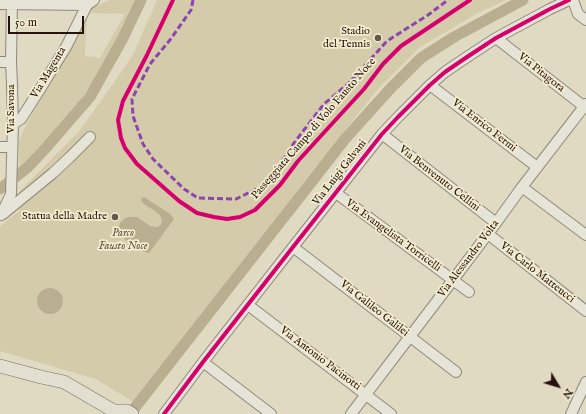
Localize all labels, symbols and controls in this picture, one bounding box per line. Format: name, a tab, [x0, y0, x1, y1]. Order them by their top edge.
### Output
scale bar	[10, 8, 86, 34]
text: 50 m	[15, 15, 37, 30]
place label: Stadio del Tennis	[323, 25, 370, 51]
marker: Stadio del Tennis	[373, 33, 383, 43]
street label: Via Magenta	[28, 45, 70, 101]
street label: Via Pitagora	[515, 51, 567, 95]
street label: Passeggiata Campo di Volo Fausto Noce	[249, 56, 379, 202]
street label: Via Savona	[5, 85, 19, 133]
street label: Via Enrico Fermi	[449, 97, 519, 155]
street label: Via Luigi Galvani	[310, 137, 370, 209]
street label: Via Benvenuto Cellini	[396, 143, 482, 215]
street label: Via Evangelista Torricelli	[343, 197, 443, 275]
place label: Statua della Madre	[22, 210, 107, 224]
marker: Statua della Madre	[110, 212, 120, 222]
street label: Via Alessandro Volta	[436, 218, 502, 300]
park label: Parco Fausto Noce	[99, 227, 147, 253]
street label: Via Carlo Matteucci	[497, 240, 577, 306]
street label: Via Galileo Galilei	[337, 278, 411, 340]
street label: Via Antonio Pacinotti	[277, 324, 363, 394]
north arrow	[538, 366, 578, 406]
text: N	[559, 385, 576, 401]

